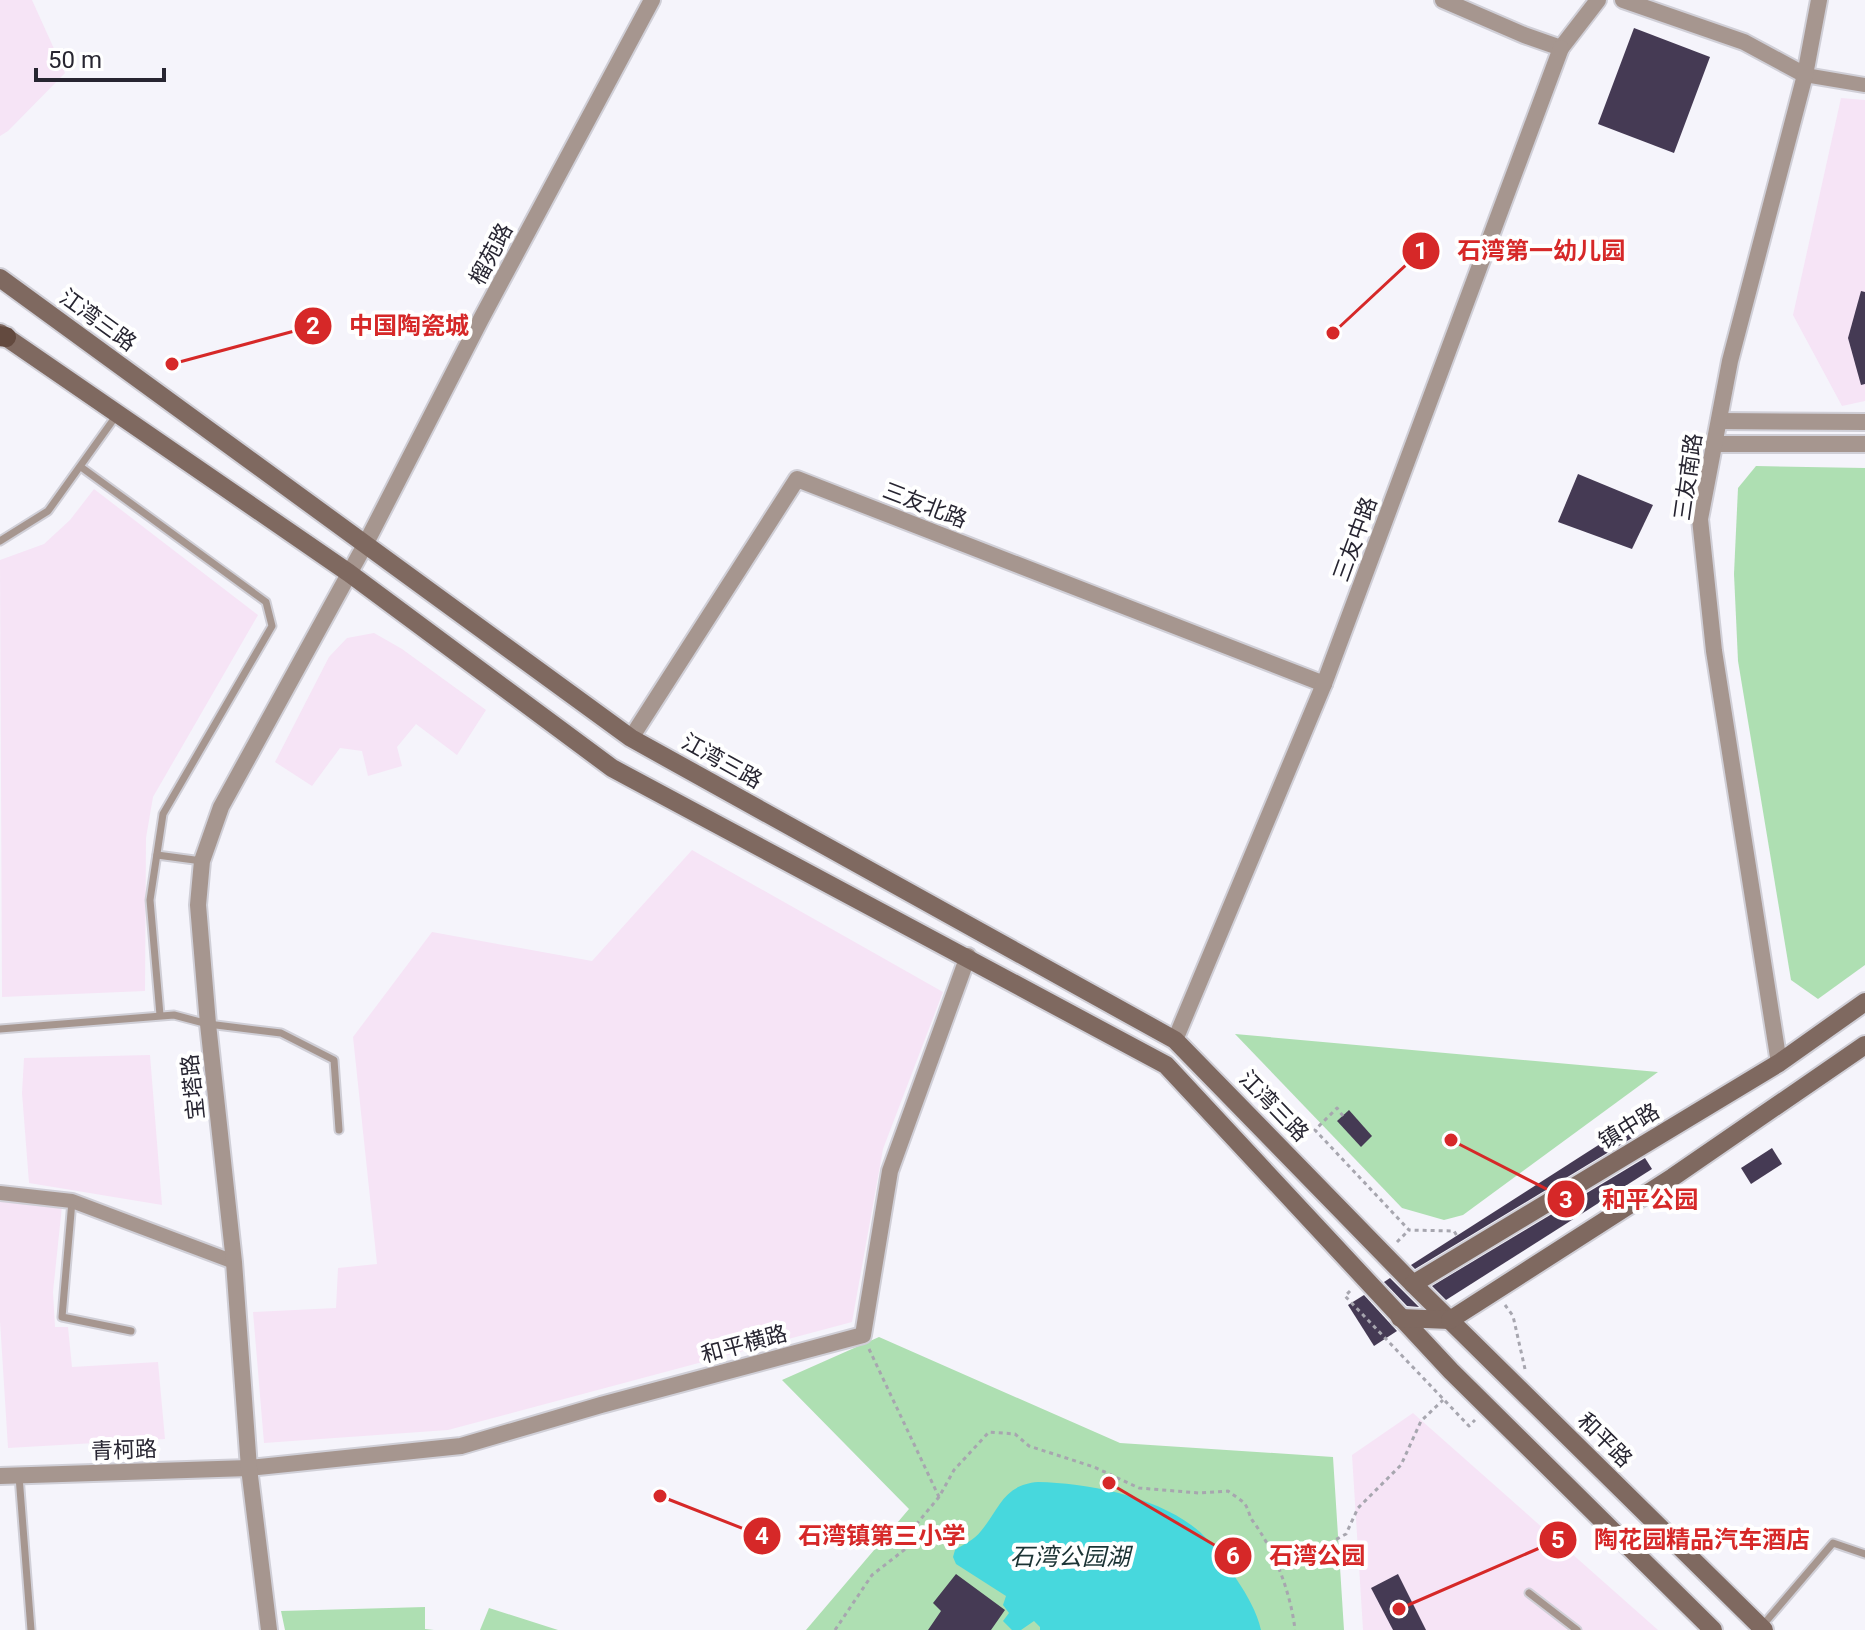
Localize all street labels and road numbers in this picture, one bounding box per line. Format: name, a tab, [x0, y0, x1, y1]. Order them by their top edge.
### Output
street label: 榴苑路	[464, 219, 518, 289]
street label: 江湾三路	[55, 284, 141, 356]
street label: 三友南路	[1669, 432, 1707, 522]
street label: 三友北路	[879, 478, 971, 532]
street label: 三友中路	[1328, 493, 1382, 585]
street label: 江湾三路	[677, 729, 767, 793]
street label: 宝塔路	[177, 1053, 209, 1121]
street label: 江湾三路	[1234, 1066, 1314, 1146]
street label: 镇中路	[1594, 1098, 1664, 1154]
street label: 和平横路	[698, 1321, 790, 1367]
street label: 和平路	[1573, 1408, 1637, 1472]
street label: 青柯路	[91, 1436, 157, 1464]

